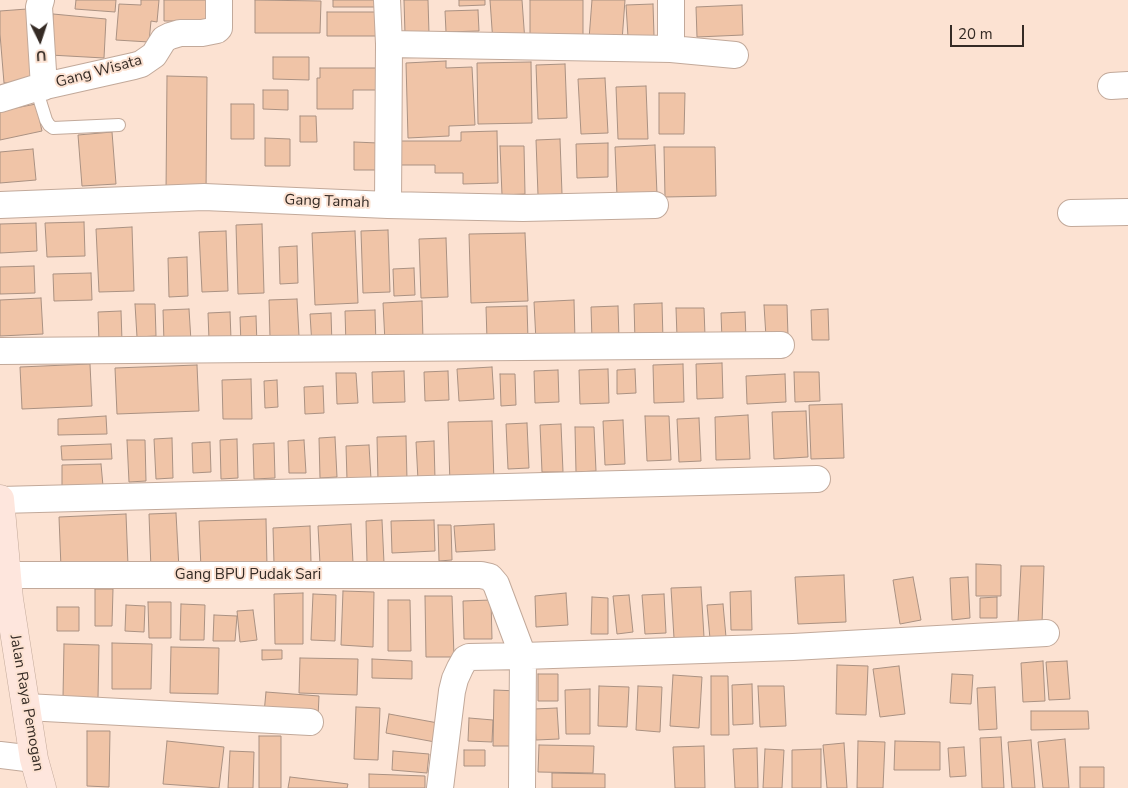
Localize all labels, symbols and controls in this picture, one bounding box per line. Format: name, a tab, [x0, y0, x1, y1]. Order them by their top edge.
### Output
north arrow	[15, 15, 65, 65]
scale bar	[953, 15, 1027, 47]
text: 20 m	[958, 24, 993, 44]
text: U	[35, 46, 47, 65]
street label: Gang Wisata	[54, 52, 144, 92]
street label: Gang Tamah	[284, 192, 370, 212]
street label: Gang BPU Pudak Sari	[175, 566, 321, 584]
street label: Jalan Raya Pemogan	[5, 633, 47, 773]

